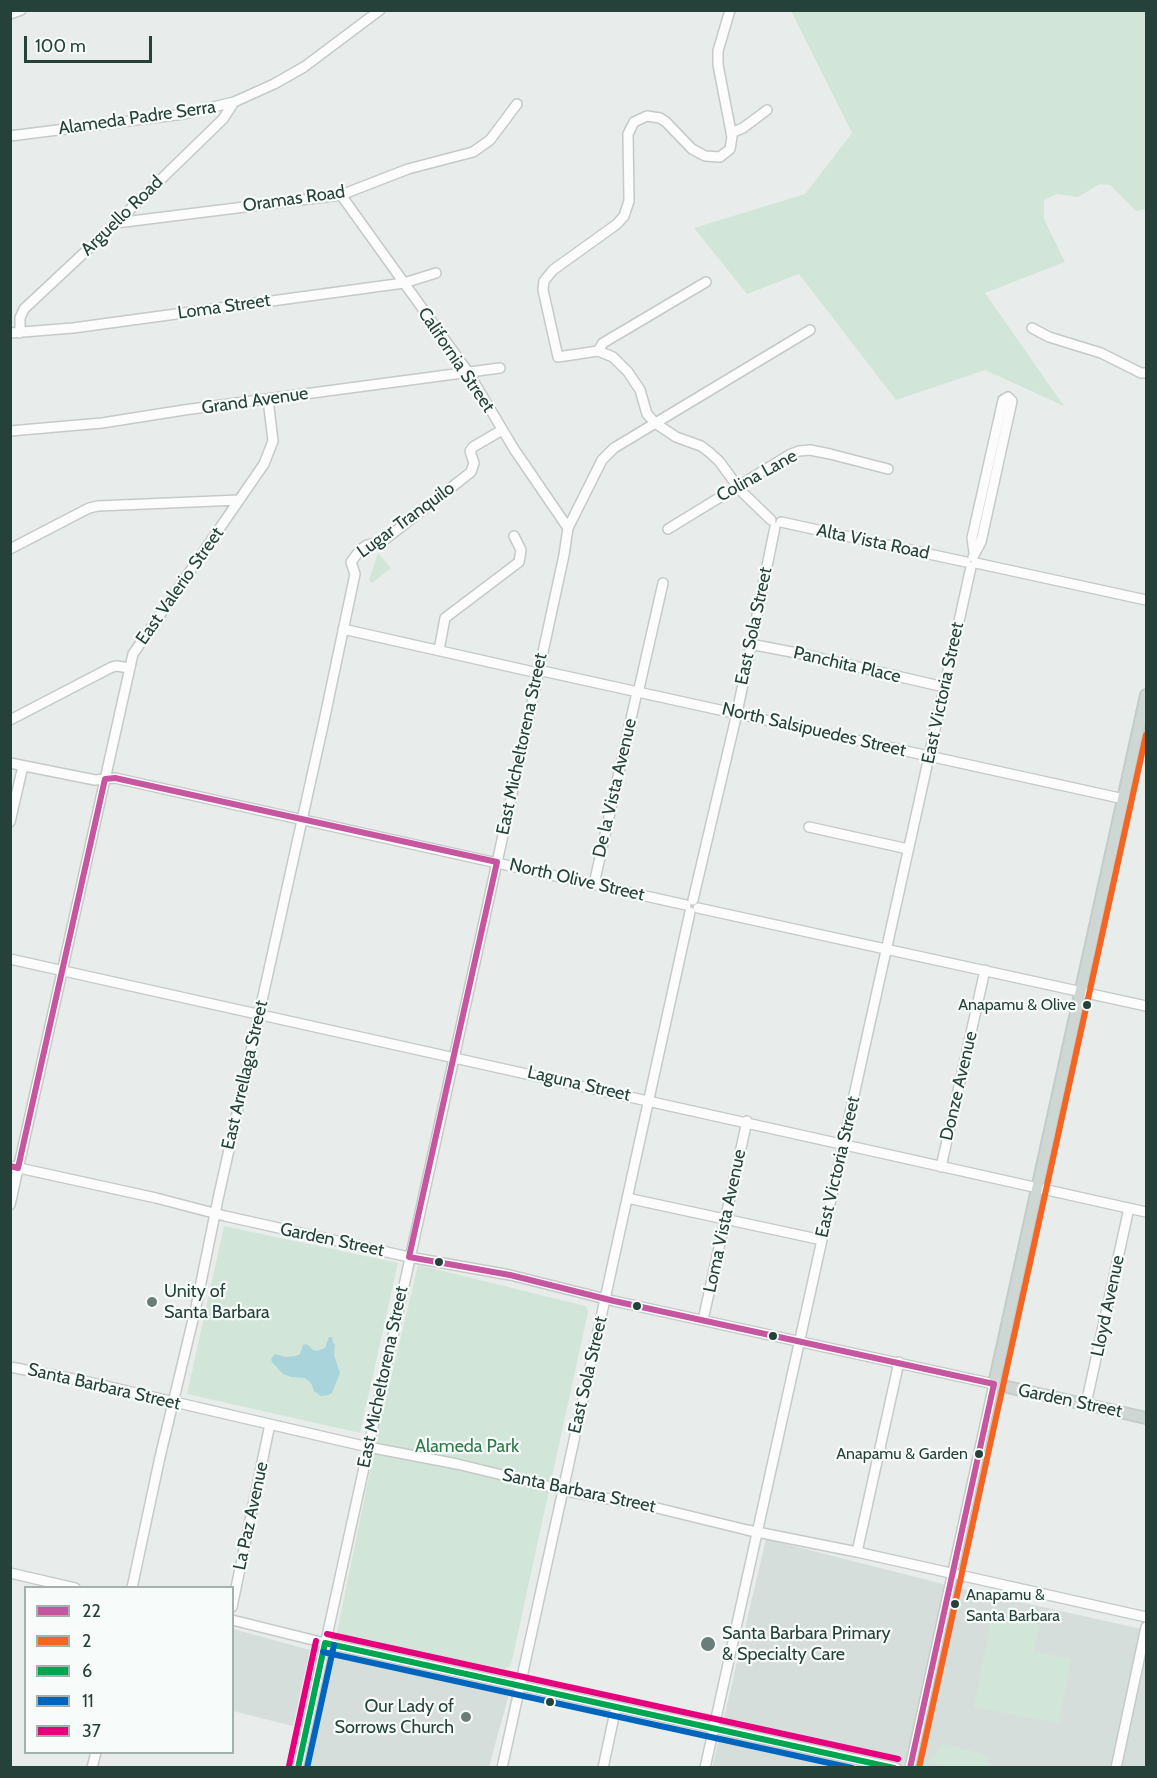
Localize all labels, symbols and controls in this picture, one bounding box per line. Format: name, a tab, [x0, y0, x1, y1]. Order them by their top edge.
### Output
scale bar	[27, 24, 154, 62]
text: 100 m	[35, 35, 86, 57]
street label: Alameda Padre Serra	[57, 96, 217, 140]
street label: Arguello Road	[76, 172, 168, 260]
street label: Oramas Road	[242, 181, 346, 217]
street label: Loma Street	[176, 290, 272, 324]
street label: California Street	[413, 303, 499, 417]
street label: Grand Avenue	[200, 383, 310, 419]
street label: Colina Lane	[713, 445, 801, 507]
street label: Lugar Tranquilo	[353, 477, 459, 563]
street label: Alta Vista Road	[815, 520, 931, 564]
street label: East Valerio Street	[132, 523, 228, 649]
street label: East Sola Street	[731, 565, 777, 687]
street label: East Victoria Street	[917, 620, 969, 766]
street label: Panchita Place	[791, 642, 903, 688]
street label: East Micheltorena Street	[492, 651, 552, 837]
street label: North Salsipuedes Street	[720, 698, 908, 762]
street label: De la Vista Avenue	[588, 716, 642, 860]
street label: North Olive Street	[507, 854, 647, 906]
place label: Anapamu & Olive	[958, 995, 1076, 1015]
street label: East Arrellaga Street	[217, 998, 273, 1152]
marker: Anapamu & Olive	[1081, 999, 1093, 1011]
street label: Donze Avenue	[936, 1029, 982, 1143]
street label: Laguna Street	[525, 1062, 633, 1106]
street label: East Victoria Street	[811, 1094, 865, 1240]
street label: Loma Vista Avenue	[699, 1147, 751, 1295]
street label: Garden Street	[278, 1218, 386, 1262]
street label: Lloyd Avenue	[1087, 1253, 1129, 1359]
unlabelled marker	[433, 1256, 445, 1268]
place label: Unity of Santa Barbara	[164, 1281, 270, 1324]
street label: East Micheltorena Street	[353, 1284, 413, 1470]
marker: Unity of Santa Barbara	[145, 1295, 159, 1309]
unlabelled marker	[631, 1300, 643, 1312]
street label: East Sola Street	[564, 1314, 612, 1436]
unlabelled marker	[767, 1330, 779, 1342]
street label: Santa Barbara Street	[26, 1359, 182, 1415]
street label: Garden Street	[1016, 1379, 1124, 1423]
park label: Alameda Park	[415, 1436, 519, 1458]
place label: Anapamu & Garden	[836, 1444, 968, 1464]
marker: Anapamu & Garden	[973, 1448, 985, 1460]
street label: La Paz Avenue	[229, 1460, 273, 1572]
street label: Santa Barbara Street	[500, 1464, 658, 1518]
place label: Anapamu & Santa Barbara	[966, 1585, 1060, 1623]
legend	[24, 1586, 234, 1754]
marker: Anapamu & Santa Barbara	[949, 1598, 961, 1610]
text: 22	[82, 1600, 101, 1622]
place label: Santa Barbara Primary & Specialty Care	[722, 1623, 891, 1666]
text: 2	[82, 1630, 91, 1652]
marker: Santa Barbara Primary & Specialty Care	[699, 1635, 717, 1653]
text: 6	[82, 1660, 92, 1682]
text: 11	[82, 1690, 94, 1712]
place label: Our Lady of Sorrows Church	[334, 1696, 454, 1738]
unlabelled marker	[544, 1696, 556, 1708]
marker: Our Lady of Sorrows Church	[459, 1710, 473, 1724]
text: 37	[82, 1720, 101, 1742]

